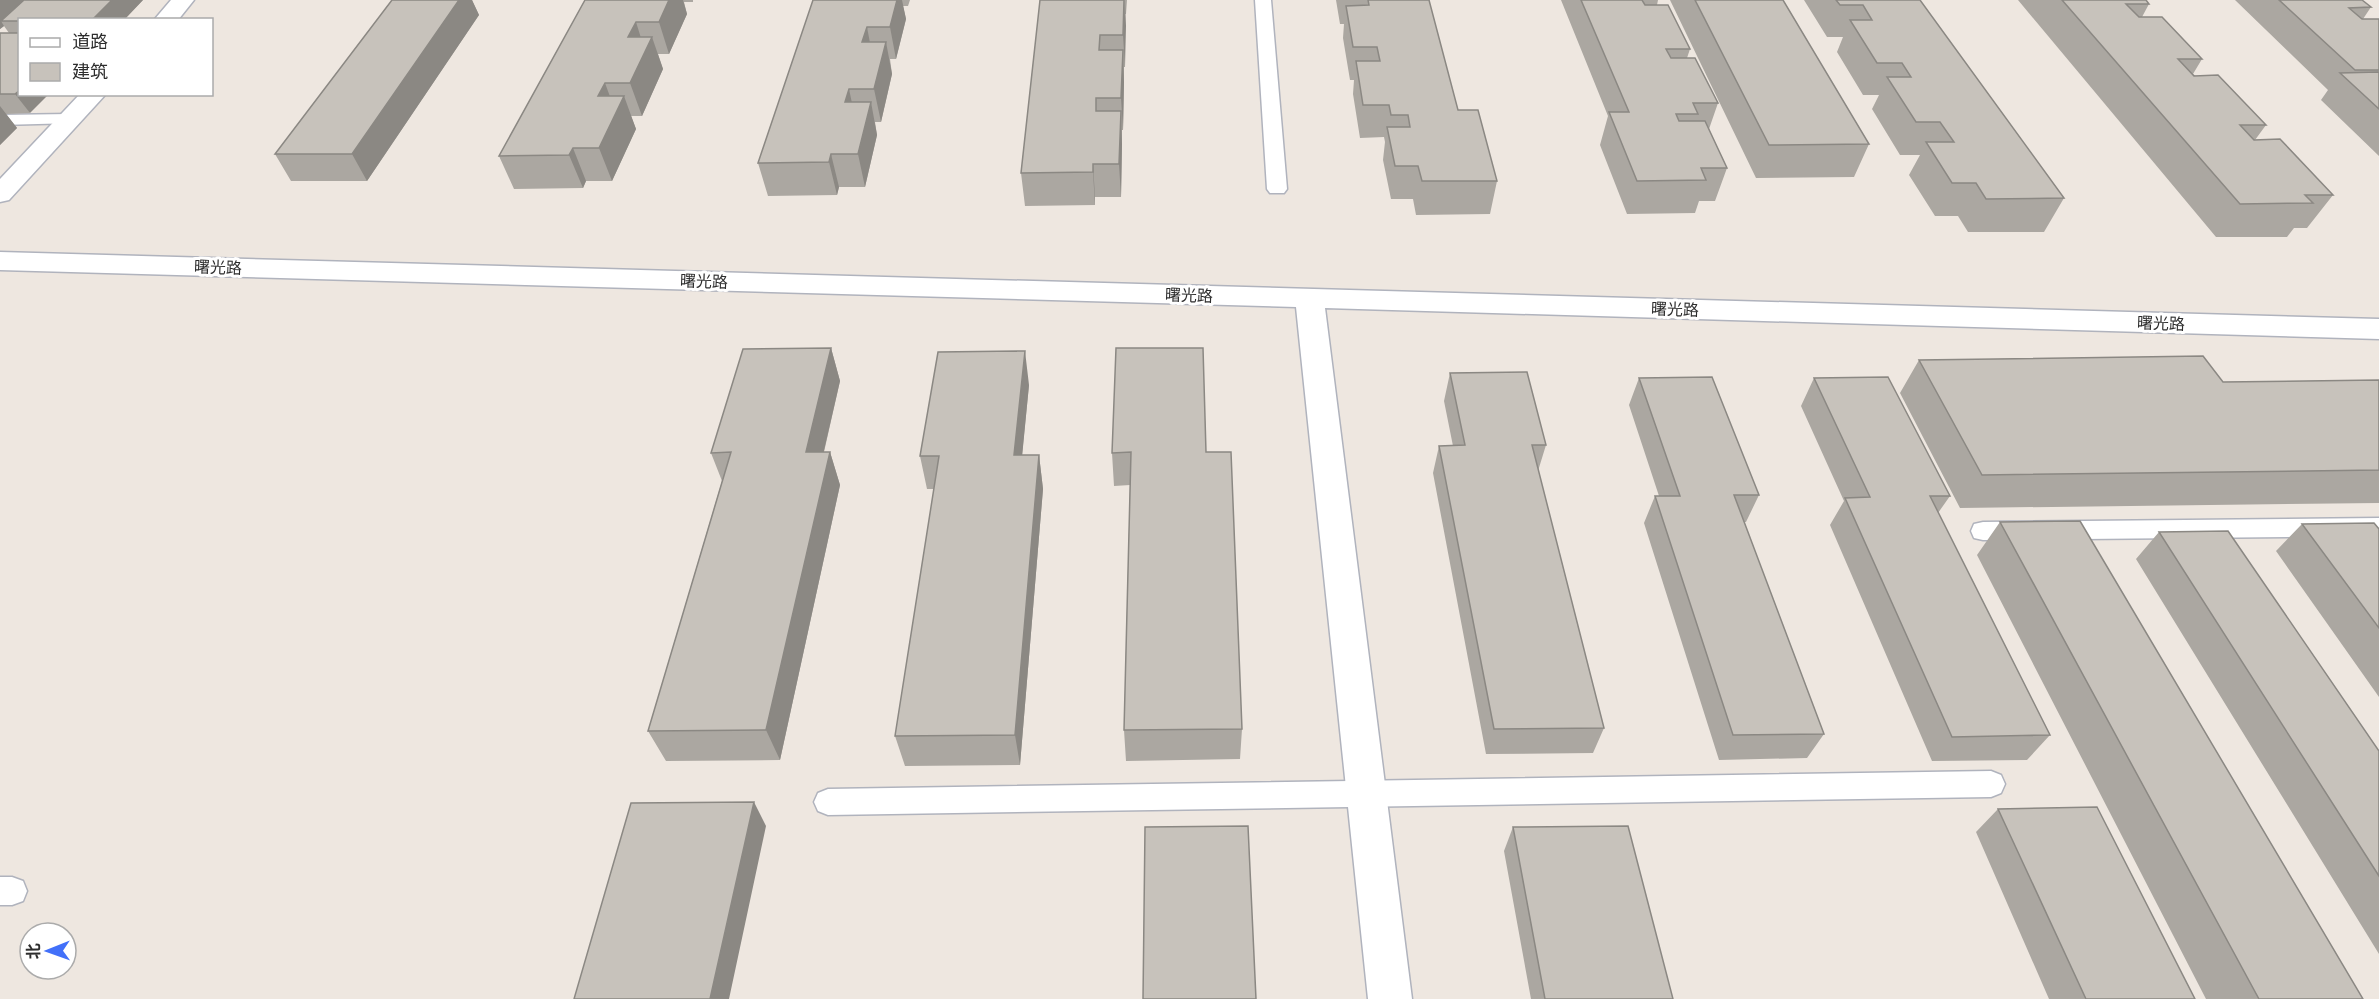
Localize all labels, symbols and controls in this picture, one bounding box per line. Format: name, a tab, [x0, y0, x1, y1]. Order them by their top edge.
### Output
legend	[18, 18, 213, 96]
text: 道路	[72, 30, 108, 53]
text: 建筑	[72, 60, 108, 83]
street label: 曙光路	[194, 256, 242, 278]
street label: 曙光路	[680, 270, 728, 292]
street label: 曙光路	[1165, 284, 1213, 306]
street label: 曙光路	[1651, 298, 1699, 320]
street label: 曙光路	[2137, 312, 2185, 334]
north arrow	[18, 921, 78, 981]
text: 北	[23, 943, 43, 959]

